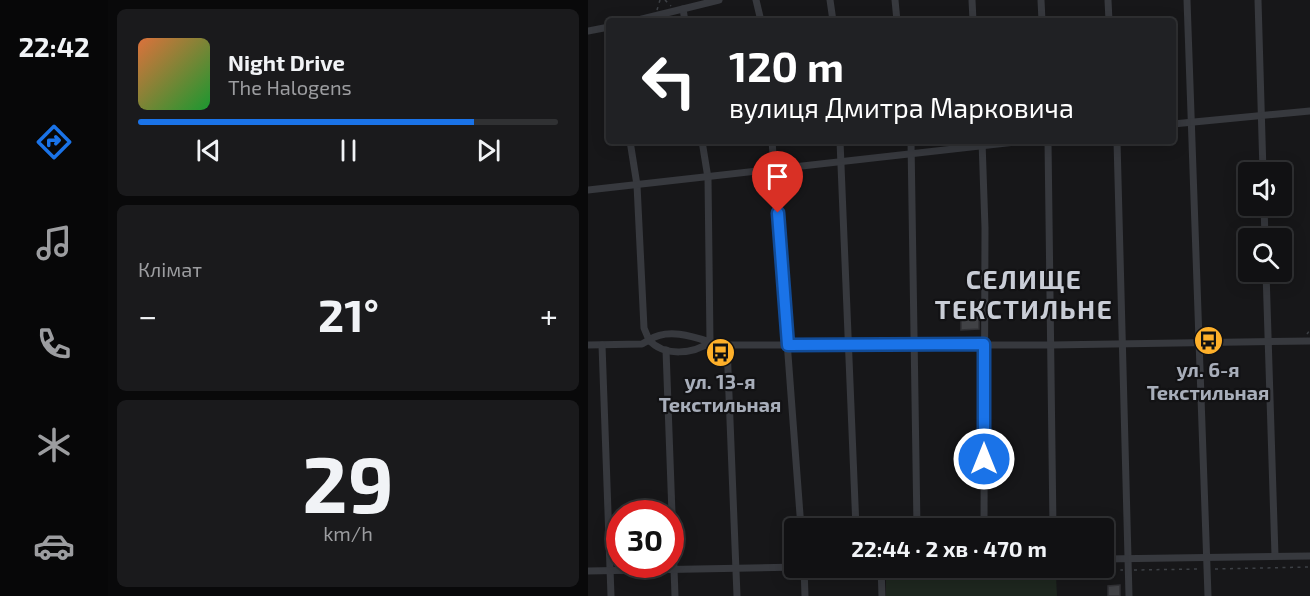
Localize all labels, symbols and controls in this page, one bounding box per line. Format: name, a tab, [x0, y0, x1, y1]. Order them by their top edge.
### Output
text: 22:42	[18, 30, 90, 62]
text: 120 m	[729, 40, 844, 90]
icon: left	[630, 42, 708, 120]
text: Night Drive	[228, 49, 345, 75]
text: The Halogens	[228, 75, 352, 99]
text: вулиця Дмитра Марковича	[729, 91, 1074, 123]
icon: directions	[33, 121, 75, 163]
icon: previous	[192, 134, 225, 167]
icon: pause	[332, 134, 365, 167]
icon: next	[472, 134, 505, 167]
pin	[752, 151, 803, 213]
icon: arrive	[761, 160, 794, 193]
map controls	[1238, 162, 1292, 282]
button: sound	[1238, 162, 1292, 216]
icon: music	[33, 222, 75, 264]
button: search	[1238, 228, 1292, 282]
text: Клімат	[138, 257, 202, 281]
district label: СЕЛИЩЕ ТЕКСТИЛЬНЕ	[935, 263, 1113, 324]
text: 21°	[318, 287, 379, 341]
text: −	[138, 295, 157, 335]
text: +	[540, 295, 558, 335]
icon: phone	[33, 323, 75, 365]
bus stop icon: ул. 6-я Текстильная	[1192, 324, 1224, 356]
bus stop icon: ул. 13-я Текстильная	[704, 336, 736, 368]
place label: ул. 6-я Текстильная	[1147, 357, 1269, 404]
place label: ул. 13-я Текстильная	[659, 369, 781, 416]
icon: climate	[33, 424, 75, 466]
position arrow	[952, 427, 1016, 491]
text: 29	[302, 435, 394, 529]
speed limit sign: 30	[606, 500, 684, 578]
text: km/h	[323, 521, 373, 545]
icon: car	[33, 525, 75, 567]
text: 22:44 · 2 хв · 470 m	[851, 535, 1047, 561]

